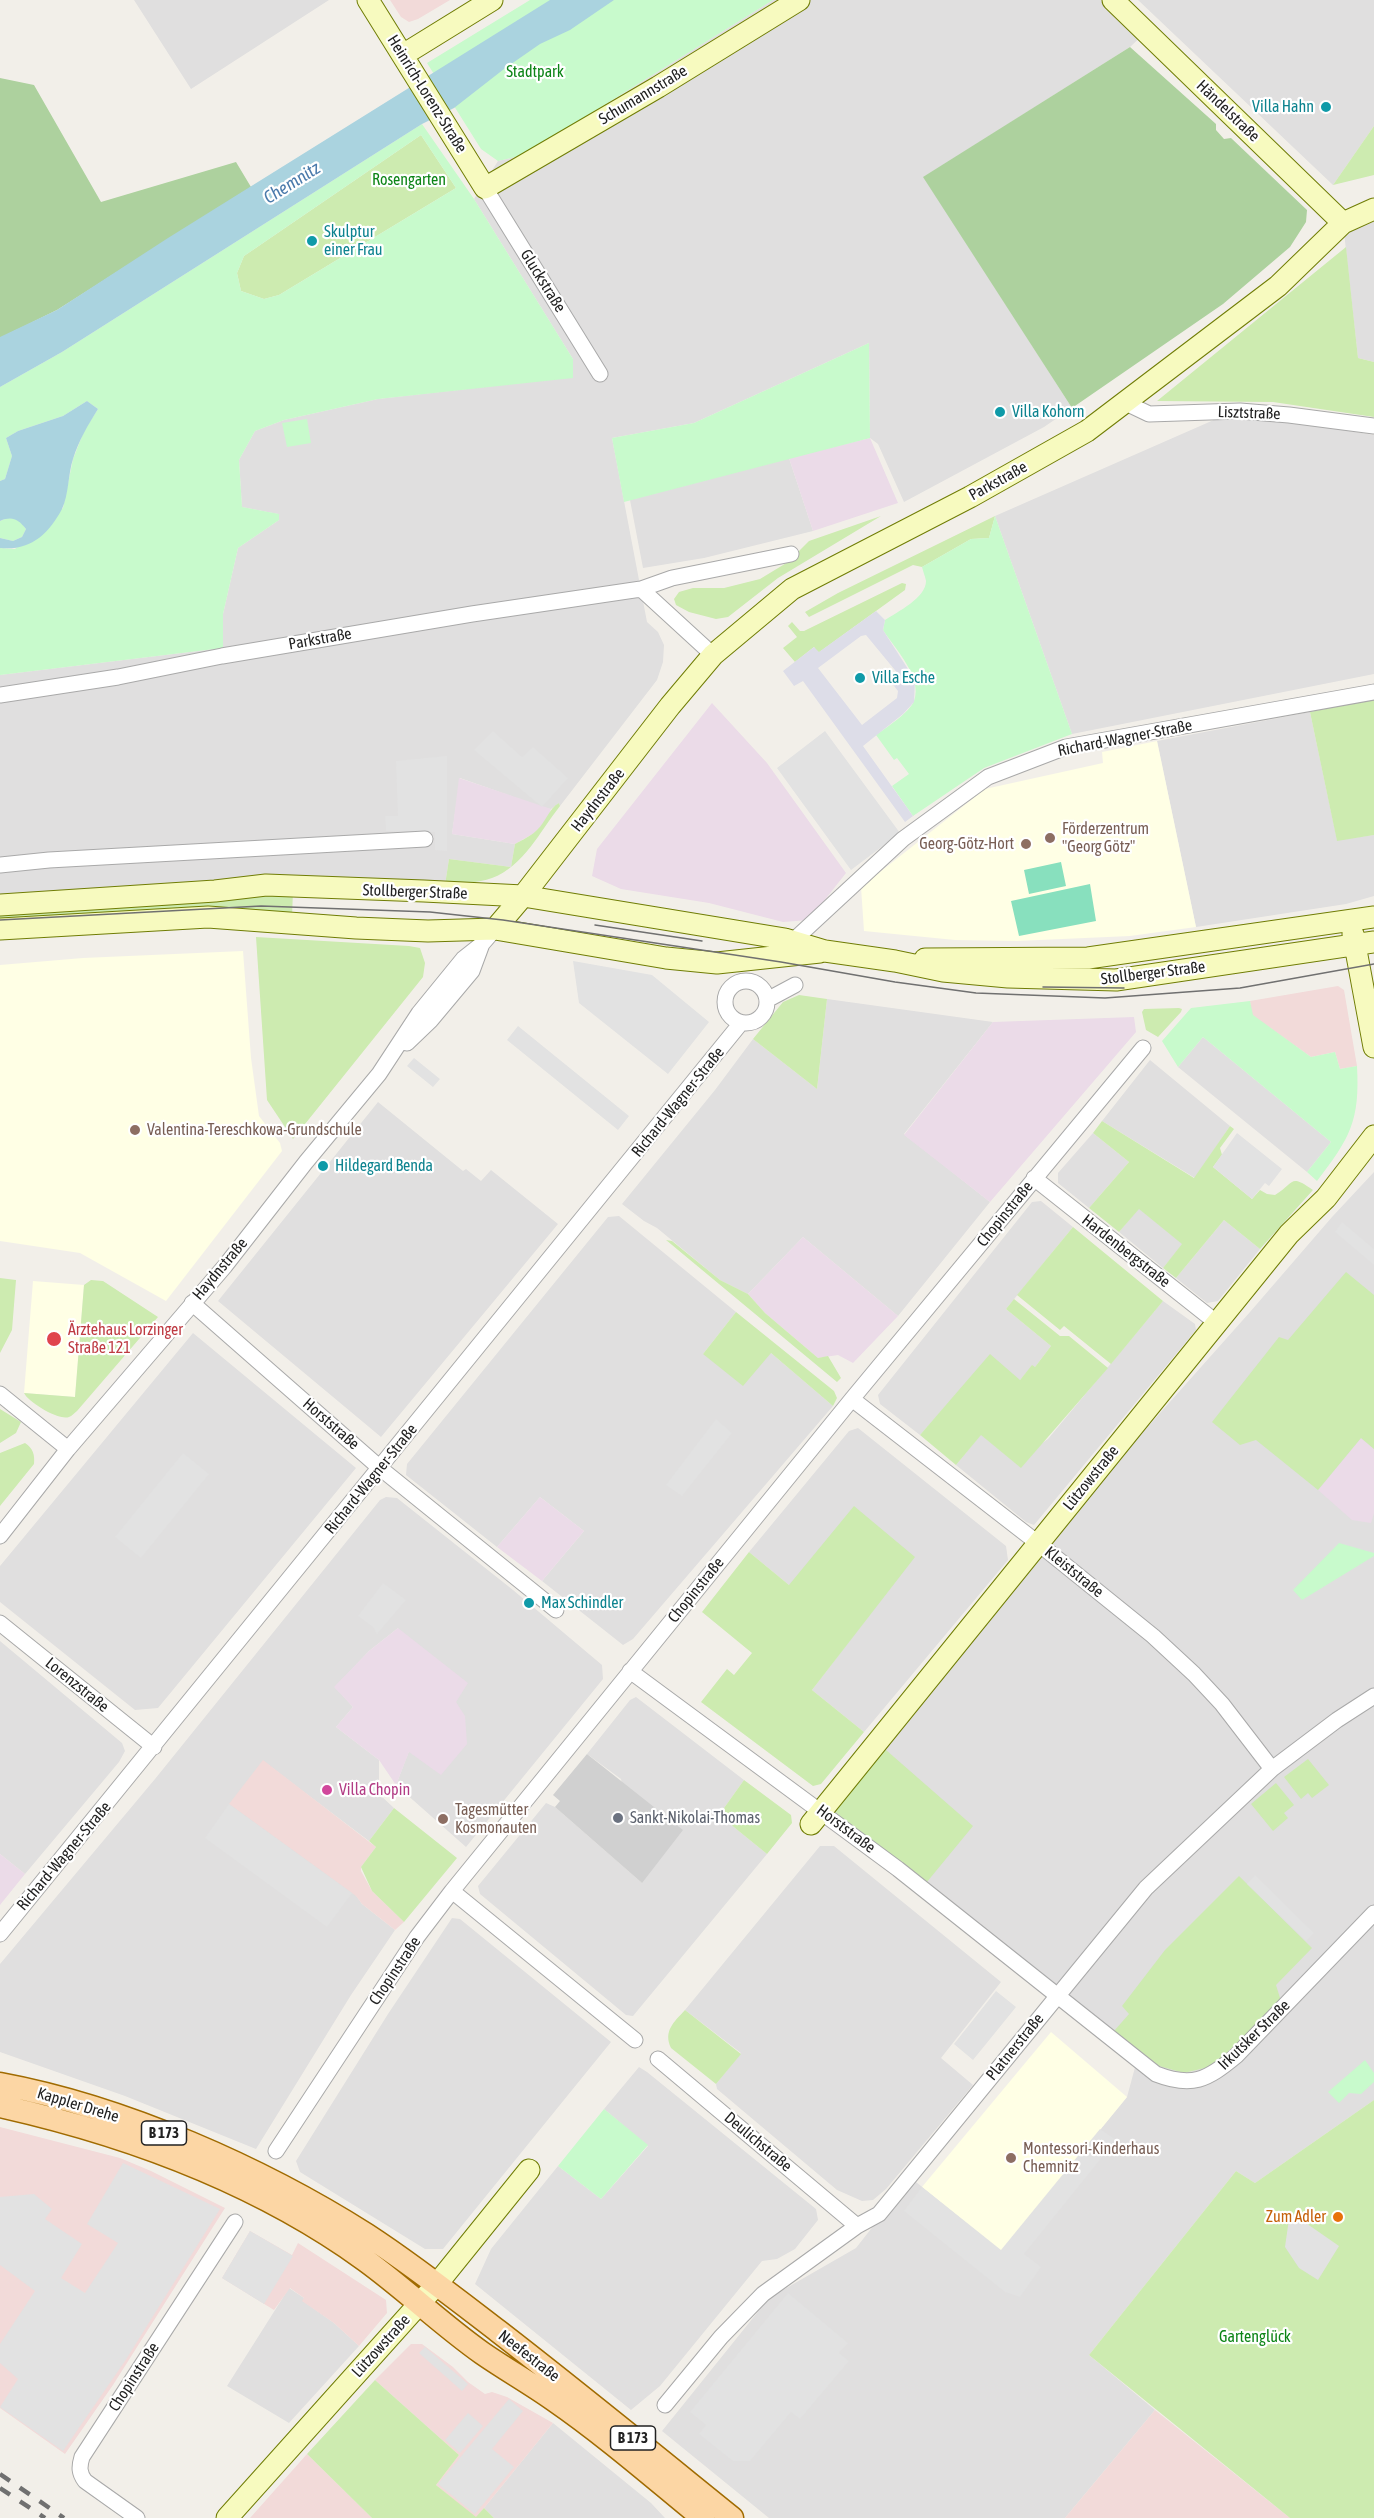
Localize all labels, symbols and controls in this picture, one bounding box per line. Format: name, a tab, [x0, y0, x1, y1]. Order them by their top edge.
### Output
street label: Heinrich-Lorenz-Straße	[383, 32, 471, 156]
street label: Schumannstraße	[595, 61, 691, 129]
park label: Stadtpark	[506, 62, 564, 82]
street label: Händelstraße	[1192, 76, 1264, 146]
place label: Villa Hahn	[1252, 97, 1314, 117]
marker: Villa Hahn	[1319, 100, 1333, 114]
water label: Chemnitz	[260, 157, 324, 209]
park label: Rosengarten	[372, 170, 446, 190]
place label: Skulptur einer Frau	[324, 222, 383, 260]
marker: Skulptur einer Frau	[305, 234, 319, 248]
street label: Gluckstraße	[516, 246, 570, 316]
place label: Villa Kohorn	[1012, 402, 1084, 422]
street label: Lisztstraße	[1217, 402, 1281, 424]
marker: Villa Kohorn	[993, 405, 1007, 419]
street label: Parkstraße	[966, 457, 1030, 505]
street label: Parkstraße	[287, 624, 353, 654]
place label: Villa Esche	[872, 668, 935, 688]
marker: Villa Esche	[853, 671, 867, 685]
street label: Richard-Wagner-Straße	[1056, 716, 1194, 760]
street label: Haydnstraße	[567, 764, 629, 836]
place label: Förderzentrum "Georg Götz"	[1062, 819, 1149, 857]
marker: Förderzentrum "Georg Götz"	[1043, 831, 1057, 845]
place label: Georg-Götz-Hort	[919, 834, 1014, 854]
marker: Georg-Götz-Hort	[1019, 837, 1033, 851]
street label: Stollberger Straße	[362, 881, 468, 903]
street label: Stollberger Straße	[1100, 957, 1206, 989]
street label: Richard-Wagner-Straße	[628, 1043, 728, 1161]
place label: Valentina-Tereschkowa-Grundschule	[147, 1120, 362, 1140]
marker: Valentina-Tereschkowa-Grundschule	[128, 1123, 142, 1137]
place label: Hildegard Benda	[335, 1156, 433, 1176]
marker: Hildegard Benda	[316, 1159, 330, 1173]
street label: Chopinstraße	[973, 1178, 1037, 1250]
street label: Hardenbergstraße	[1078, 1211, 1174, 1291]
street label: Haydnstraße	[188, 1234, 252, 1304]
place label: Ärztehaus Lorzinger Straße 121	[68, 1320, 183, 1358]
marker: Ärztehaus Lorzinger Straße 121	[45, 1330, 63, 1348]
street label: Horststraße	[299, 1394, 363, 1454]
street label: Richard-Wagner-Straße	[321, 1420, 421, 1538]
street label: Lützowstraße	[1059, 1442, 1123, 1514]
street label: Kleiststraße	[1041, 1543, 1107, 1601]
street label: Chopinstraße	[664, 1554, 728, 1626]
place label: Max Schindler	[541, 1593, 623, 1613]
marker: Max Schindler	[522, 1596, 536, 1610]
street label: Lorenzstraße	[41, 1654, 113, 1716]
place label: Villa Chopin	[339, 1780, 410, 1800]
marker: Villa Chopin	[320, 1783, 334, 1797]
street label: Richard-Wagner-Straße	[13, 1798, 115, 1914]
place label: Tagesmütter Kosmonauten	[455, 1800, 537, 1838]
street label: Horststraße	[813, 1801, 879, 1857]
place label: Sankt-Nikolai-Thomas	[630, 1808, 760, 1828]
marker: Sankt-Nikolai-Thomas	[611, 1811, 625, 1825]
marker: Tagesmütter Kosmonauten	[436, 1812, 450, 1826]
street label: Chopinstraße	[365, 1933, 425, 2009]
street label: Irkutsker Straße	[1214, 1996, 1294, 2074]
street label: Platnerstraße	[982, 2010, 1048, 2084]
street label: Kappler Drehe	[35, 2083, 121, 2127]
street label: Deulichstraße	[720, 2108, 796, 2176]
road number: B 173	[142, 2121, 186, 2145]
place label: Montessori-Kinderhaus Chemnitz	[1023, 2139, 1159, 2177]
marker: Montessori-Kinderhaus Chemnitz	[1004, 2151, 1018, 2165]
place label: Zum Adler	[1266, 2207, 1326, 2227]
marker: Zum Adler	[1331, 2210, 1345, 2224]
street label: Lützowstraße	[348, 2311, 414, 2381]
street label: Neefestraße	[495, 2326, 563, 2386]
park label: Gartenglück	[1219, 2327, 1291, 2347]
street label: Chopinstraße	[105, 2339, 163, 2415]
road number: B 173	[610, 2426, 656, 2450]

